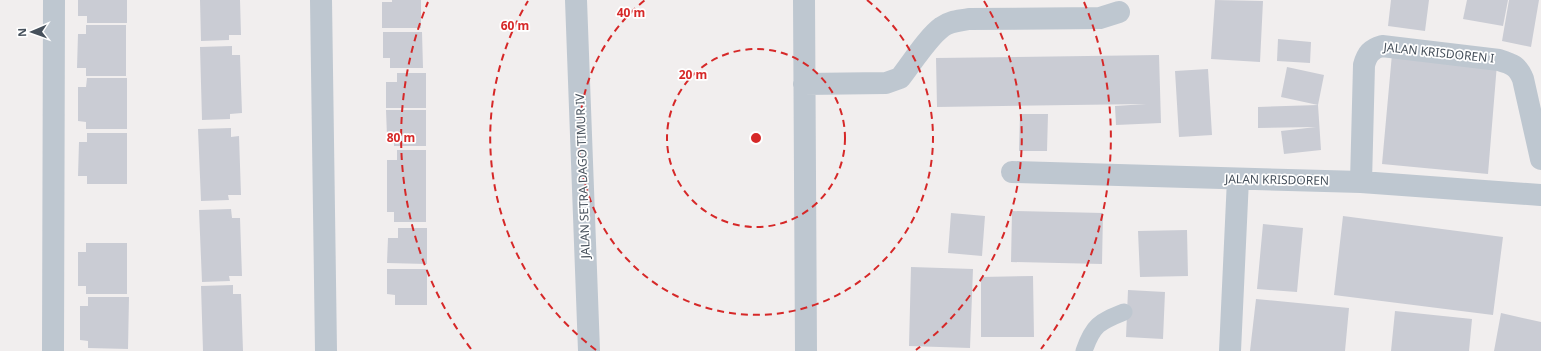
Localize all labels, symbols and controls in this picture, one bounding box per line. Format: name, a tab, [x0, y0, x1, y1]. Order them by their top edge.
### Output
text: 40 m	[617, 4, 645, 21]
north arrow	[12, 12, 52, 52]
text: 60 m	[501, 17, 529, 34]
text: N	[14, 28, 29, 37]
street label: JALAN KRISDOREN I	[1382, 38, 1495, 67]
text: 20 m	[679, 66, 707, 83]
street label: JALAN SETRA DAGO TIMUR IV	[571, 93, 594, 260]
text: 80 m	[387, 129, 415, 146]
centre of rings	[749, 131, 763, 145]
street label: JALAN KRISDOREN	[1224, 170, 1329, 189]

